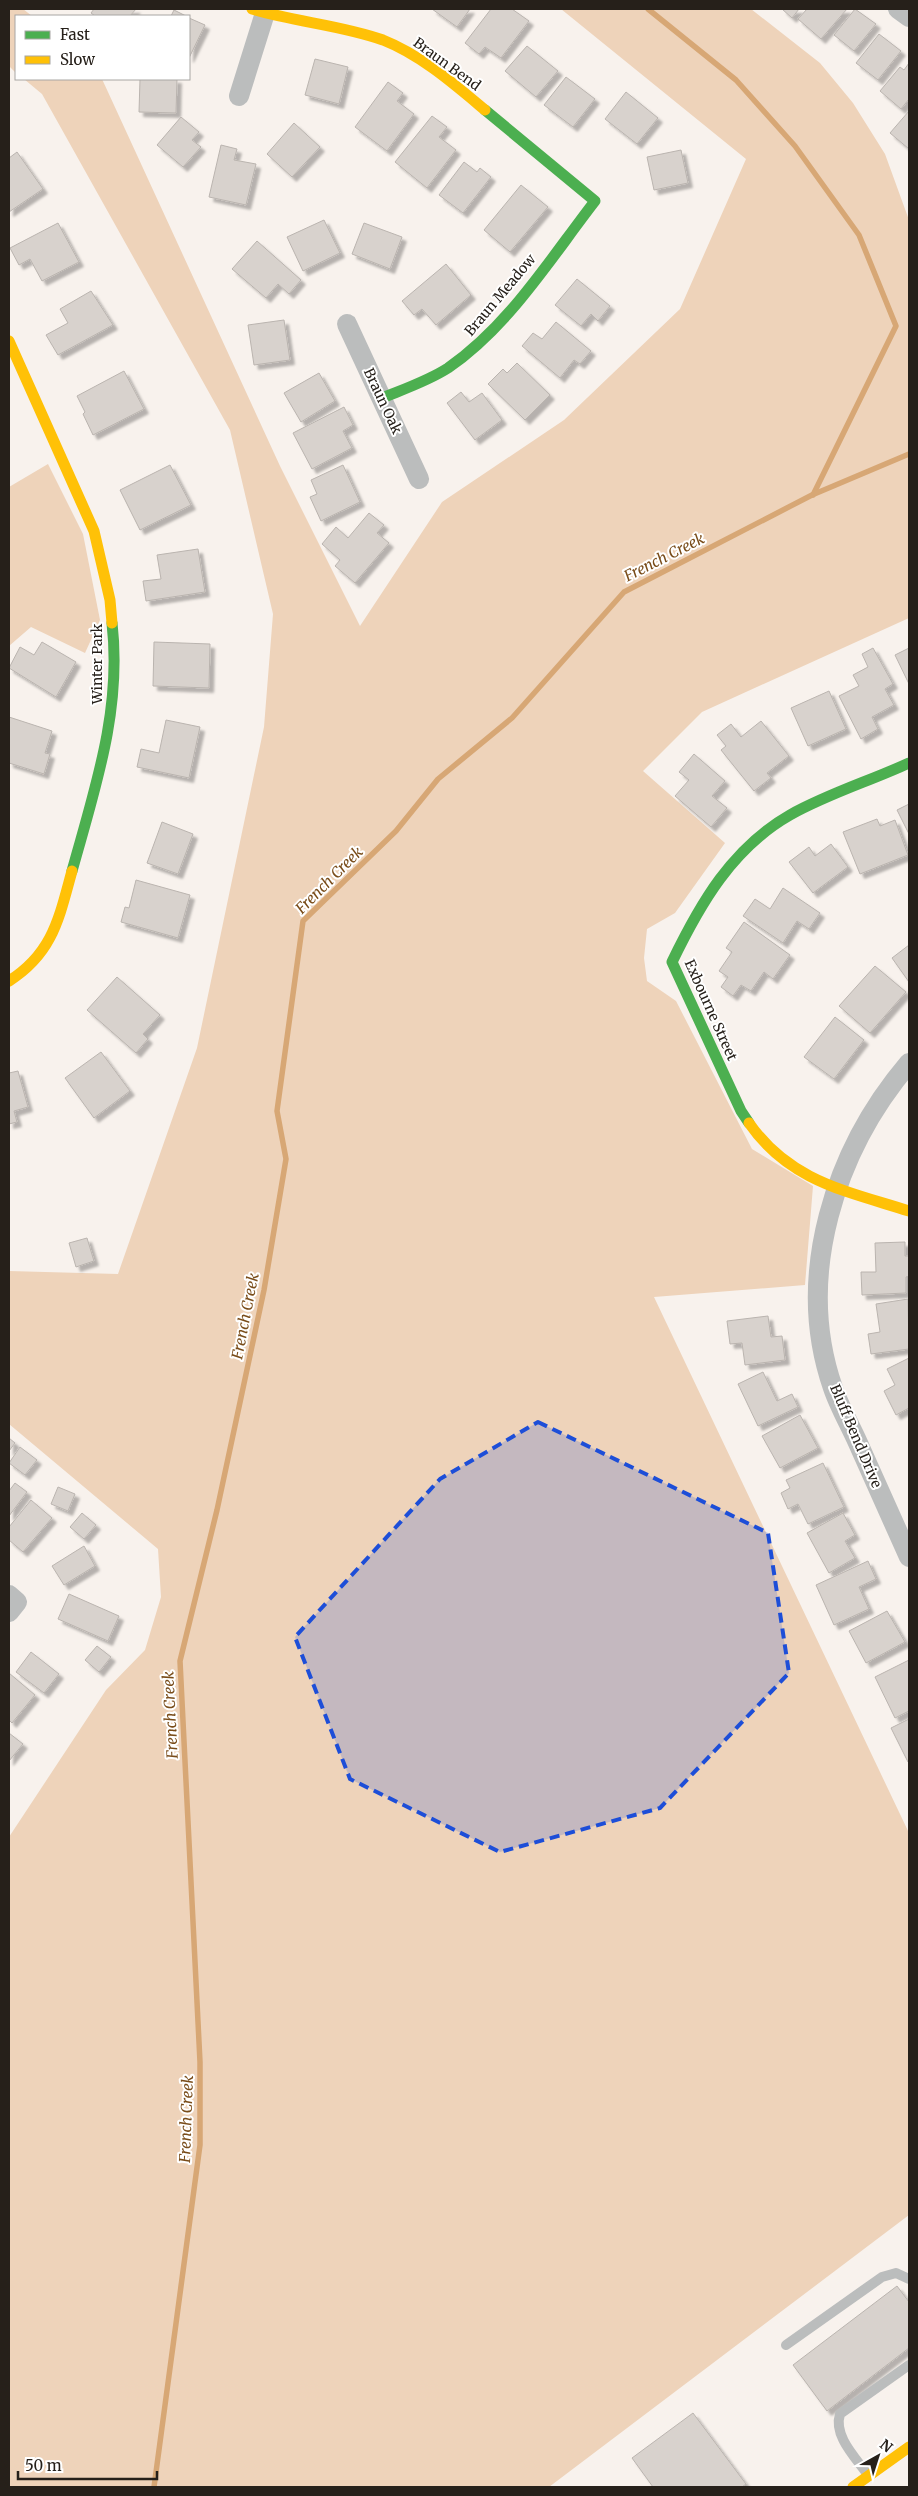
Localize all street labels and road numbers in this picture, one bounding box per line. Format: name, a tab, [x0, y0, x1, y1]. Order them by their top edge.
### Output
street label: Braun Bend	[410, 34, 485, 95]
street label: Braun Meadow	[461, 250, 540, 340]
street label: Braun Oak	[360, 365, 406, 437]
street label: Winter Park	[88, 624, 106, 705]
street label: Exbourne Street	[681, 957, 742, 1064]
street label: Bluff Bend Drive	[826, 1382, 886, 1490]

